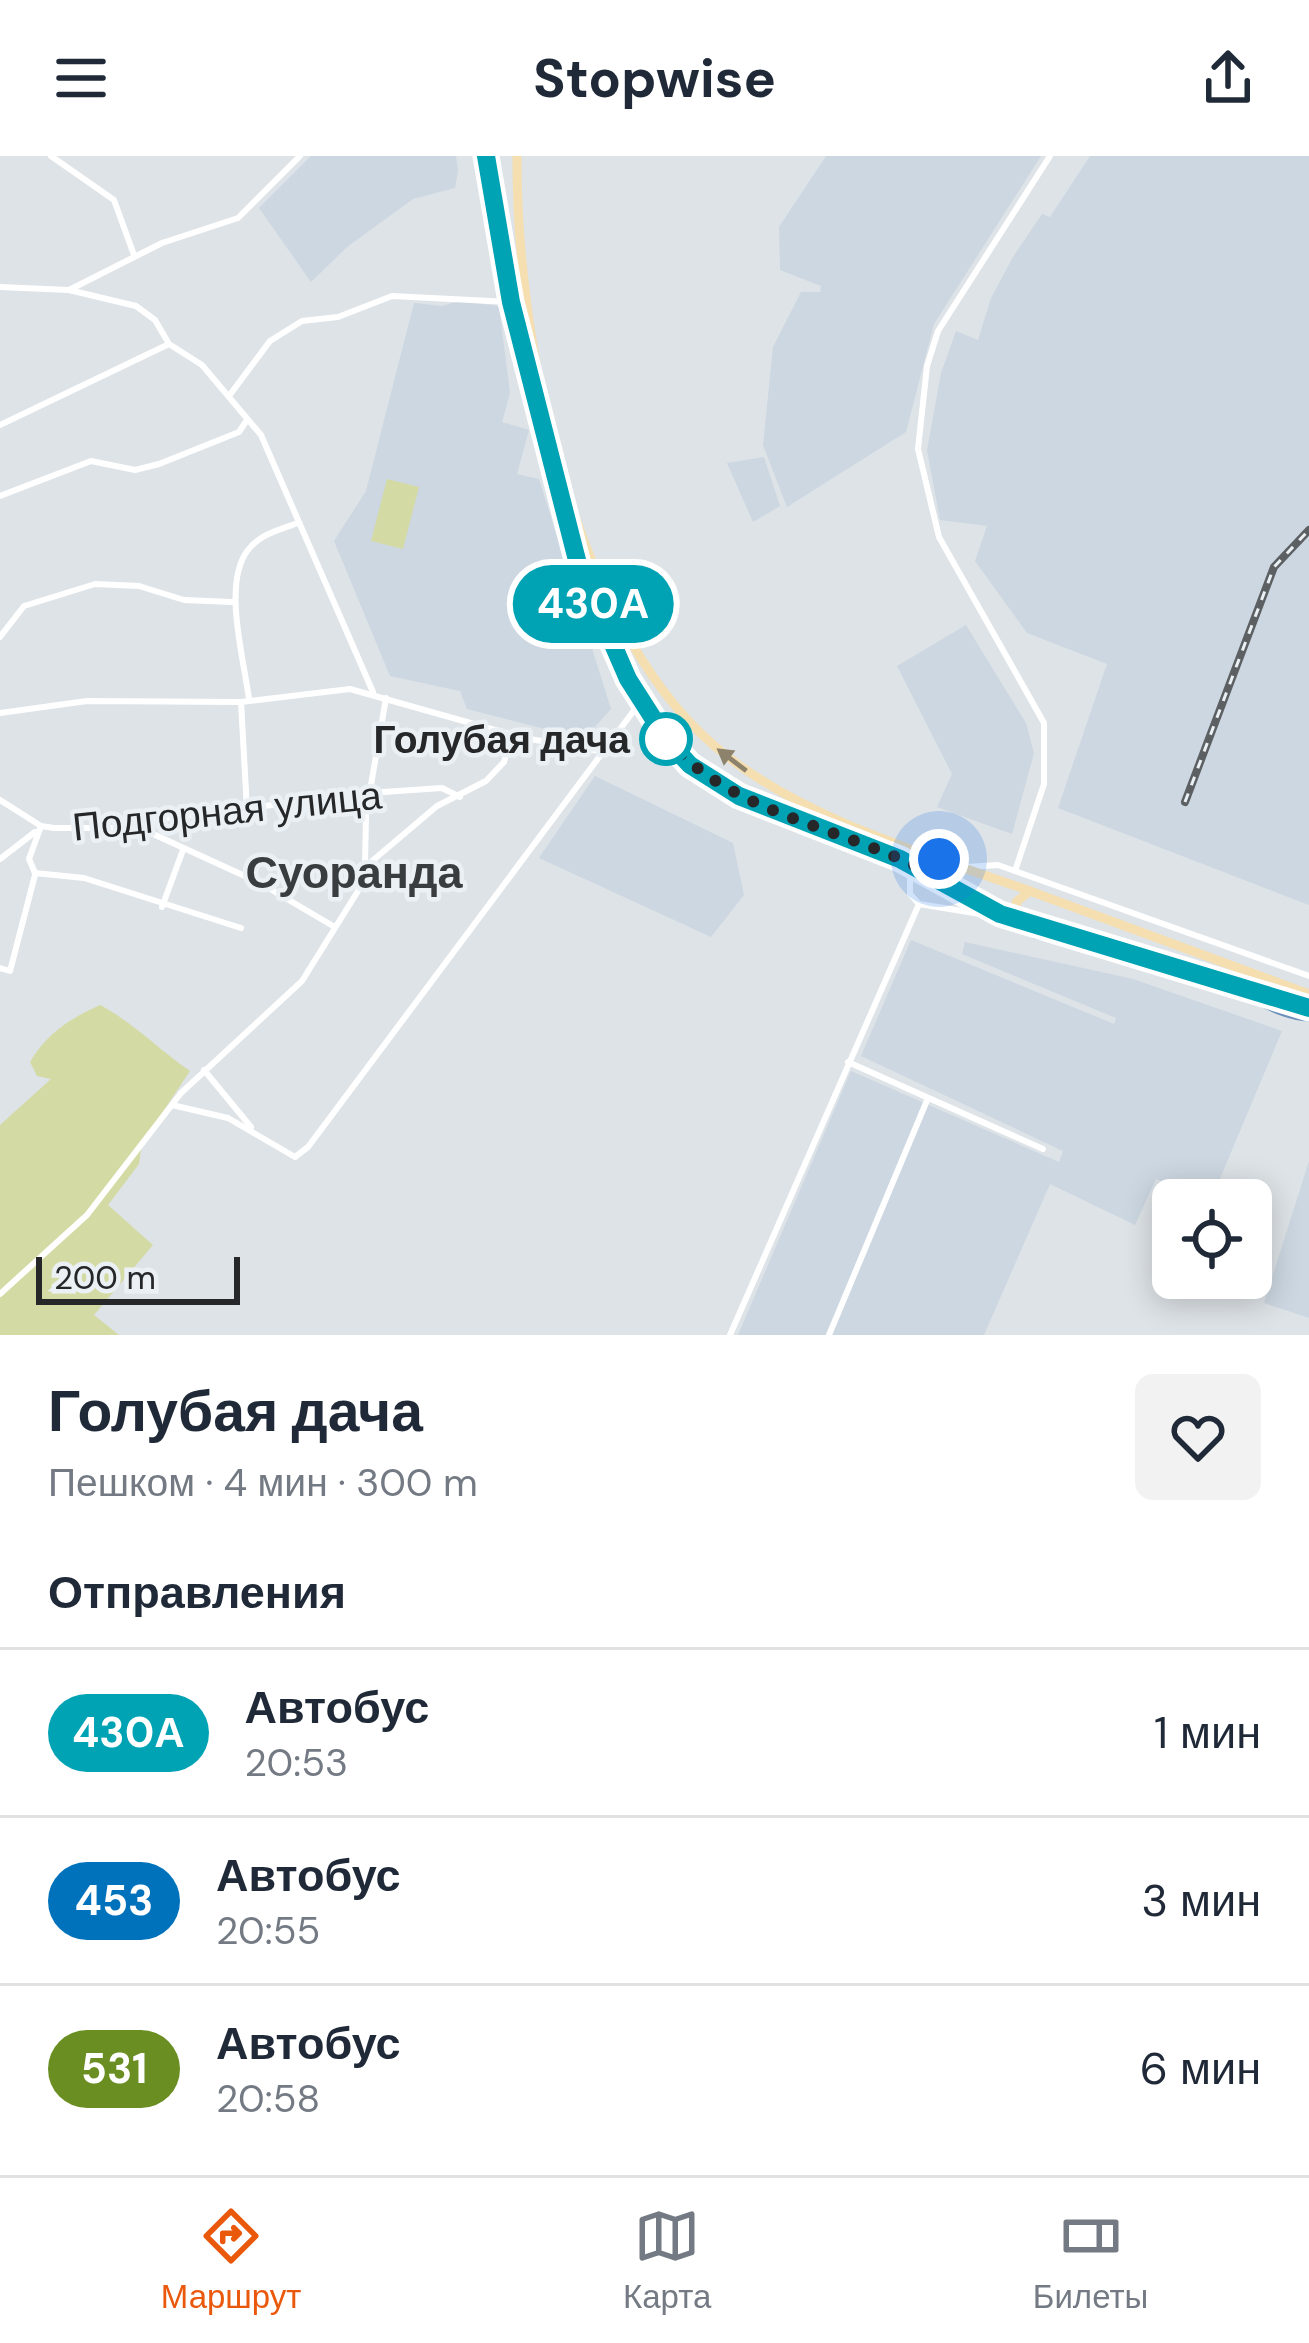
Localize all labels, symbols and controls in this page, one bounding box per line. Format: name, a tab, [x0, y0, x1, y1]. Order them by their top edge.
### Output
text: Stopwise	[533, 43, 776, 114]
icon: menu	[48, 45, 114, 111]
icon: share	[1195, 45, 1261, 111]
line badge: 430А	[509, 565, 677, 643]
text: 430А	[537, 576, 649, 631]
place label: Голубая дача	[374, 714, 630, 765]
marker: Голубая дача	[641, 714, 691, 764]
one-way arrow	[716, 748, 748, 772]
street label: Подгорная улица	[70, 769, 384, 853]
your location	[909, 829, 969, 889]
district label: Суоранда	[245, 843, 464, 902]
map controls	[1152, 1179, 1272, 1299]
button: locate	[1152, 1179, 1272, 1299]
scale bar	[36, 1251, 240, 1304]
text: 200 m	[54, 1256, 156, 1299]
text: Голубая дача	[48, 1374, 423, 1449]
button: heart	[1135, 1374, 1261, 1500]
text: Пешком · 4 мин · 300 m	[48, 1457, 478, 1508]
text: Отправления	[48, 1563, 346, 1622]
text: Автобус	[245, 1678, 429, 1737]
text: 1 мин	[1154, 1703, 1261, 1762]
text: 430А	[72, 1705, 185, 1760]
text: 20:53	[245, 1737, 348, 1788]
text: Автобус	[216, 1846, 401, 1905]
text: 3 мин	[1142, 1871, 1261, 1930]
text: 453	[75, 1873, 153, 1928]
text: 20:55	[216, 1905, 320, 1956]
text: Автобус	[216, 2014, 401, 2073]
text: 6 мин	[1140, 2039, 1261, 2098]
text: 531	[81, 2041, 147, 2096]
text: 20:58	[216, 2073, 320, 2124]
tab: Маршрут	[161, 2203, 301, 2318]
tab: Карта	[623, 2203, 711, 2318]
tab: Билеты	[1033, 2203, 1148, 2318]

